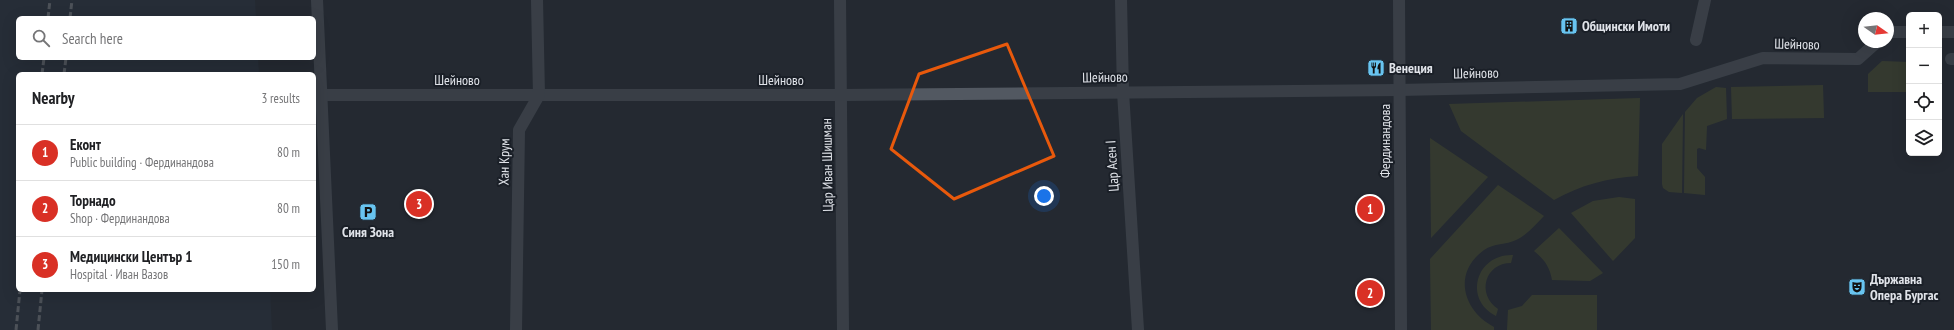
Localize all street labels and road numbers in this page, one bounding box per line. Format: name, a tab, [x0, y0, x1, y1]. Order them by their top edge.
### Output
street label: Шейново	[1774, 35, 1820, 53]
street label: Шейново	[1453, 64, 1499, 82]
street label: Шейново	[1082, 68, 1128, 86]
street label: Шейново	[434, 71, 480, 89]
street label: Шейново	[758, 71, 804, 89]
street label: Фердинандова	[1376, 104, 1394, 178]
street label: Цар Иван Шишман	[817, 118, 837, 212]
street label: Хан Крум	[495, 138, 513, 186]
street label: Цар Асен I	[1101, 140, 1123, 192]

